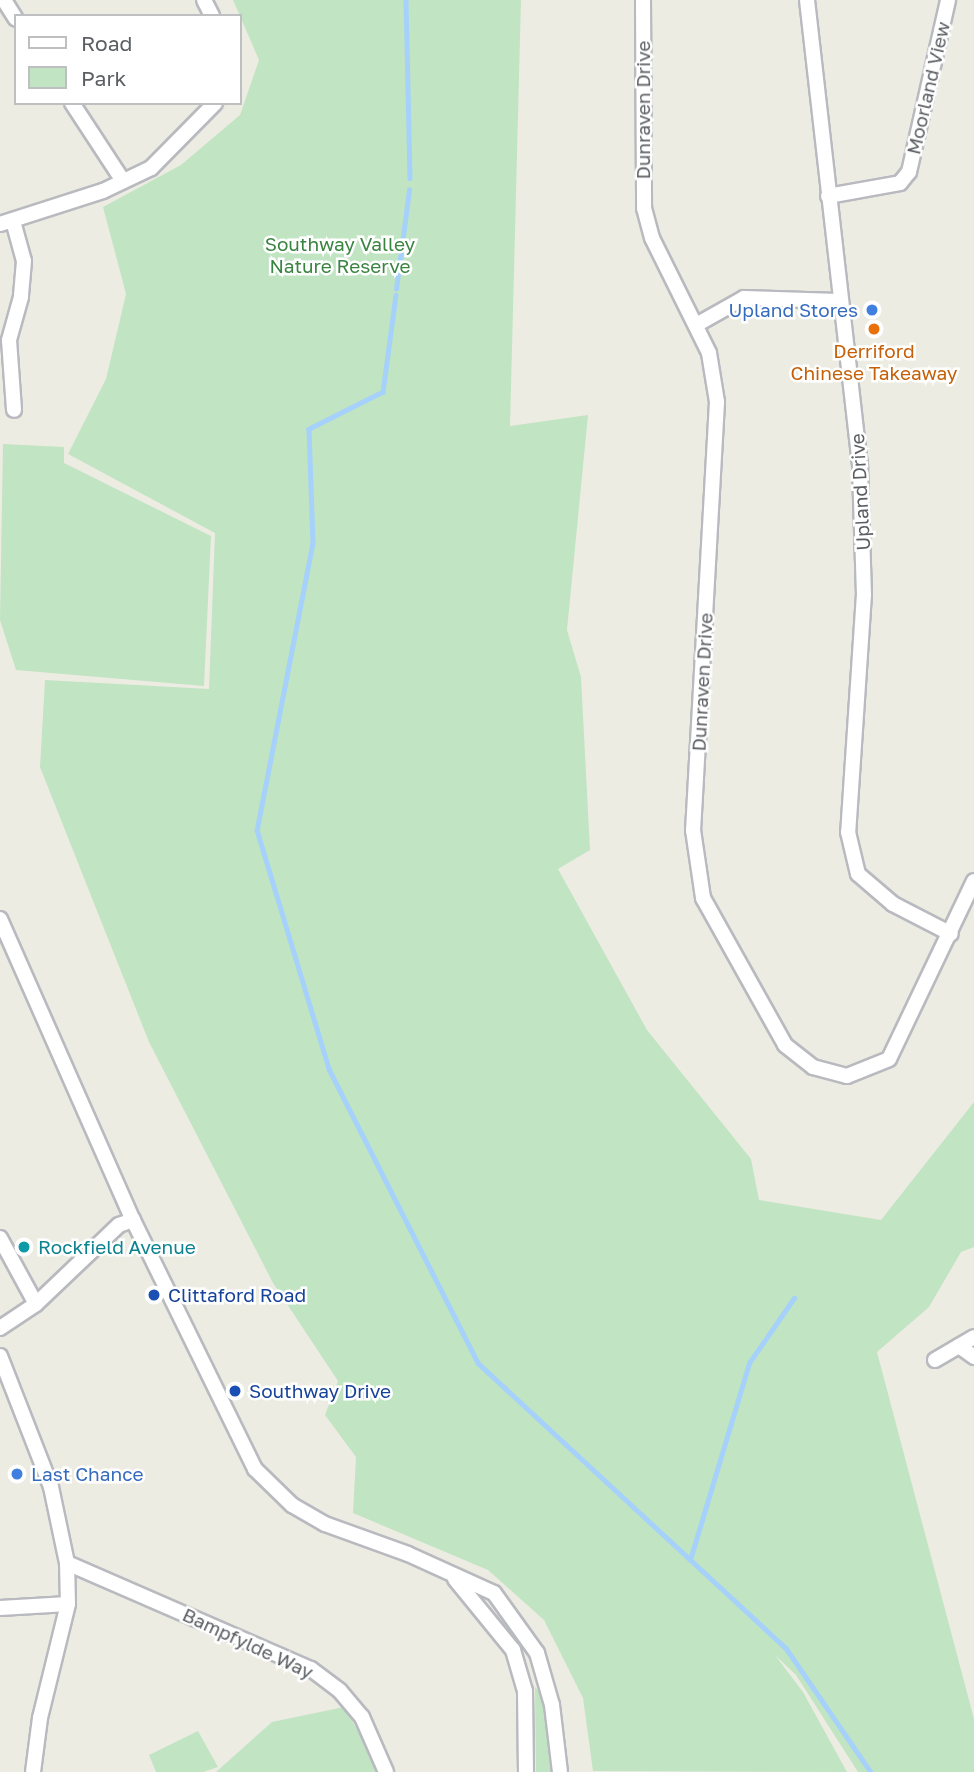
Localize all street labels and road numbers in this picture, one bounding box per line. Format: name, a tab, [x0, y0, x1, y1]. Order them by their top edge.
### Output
street label: Moorland View	[902, 19, 954, 157]
street label: Dunraven Drive	[632, 41, 654, 179]
street label: Upland Drive	[846, 433, 874, 551]
street label: Dunraven Drive	[687, 612, 717, 752]
street label: Bampfylde Way	[179, 1603, 317, 1683]

